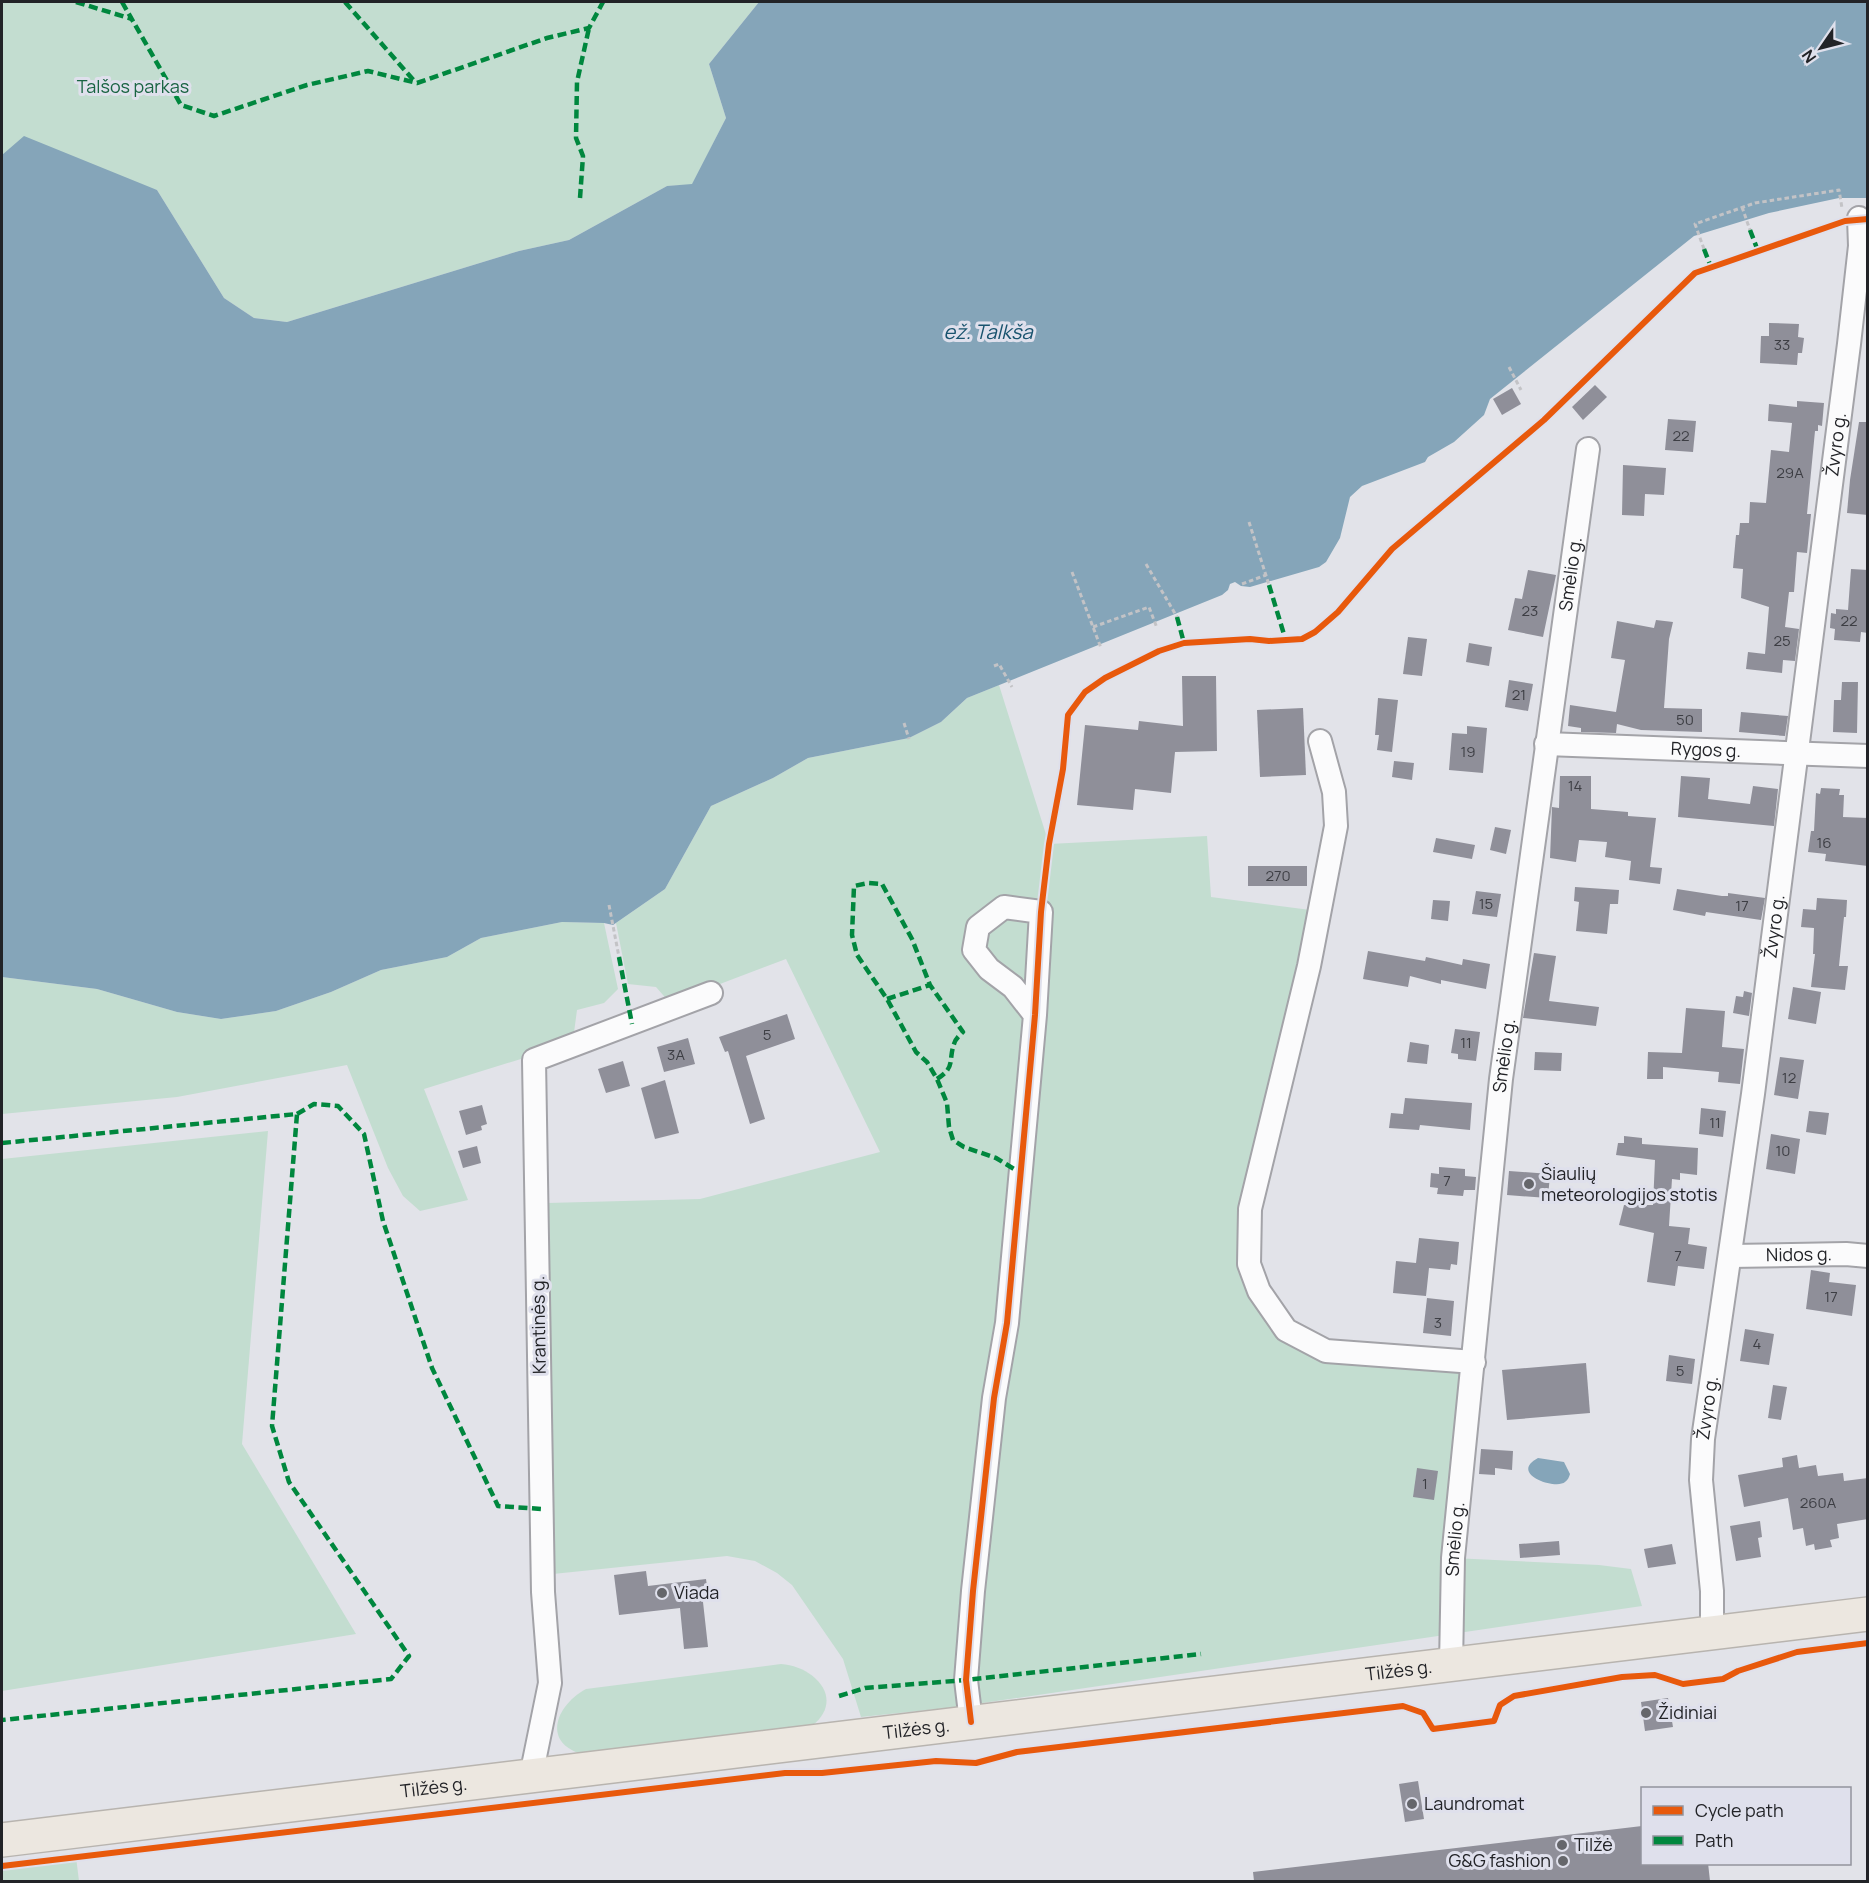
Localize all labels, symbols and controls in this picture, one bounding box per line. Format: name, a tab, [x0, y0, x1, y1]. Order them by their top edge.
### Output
north arrow	[1791, 18, 1851, 78]
text: N	[1796, 46, 1821, 68]
park label: Talšos parkas	[77, 74, 189, 98]
water label: ež. Talkša	[944, 318, 1033, 345]
house number: 33	[1774, 334, 1790, 355]
street label: Žvyro g.	[1819, 411, 1851, 478]
house number: 22	[1672, 425, 1690, 446]
house number: 29A	[1776, 462, 1804, 483]
street label: Smėlio g.	[1553, 535, 1587, 613]
house number: 23	[1522, 600, 1538, 621]
house number: 22	[1840, 610, 1858, 631]
house number: 25	[1773, 630, 1791, 651]
house number: 21	[1512, 684, 1526, 705]
house number: 50	[1676, 709, 1694, 730]
street label: Rygos g.	[1670, 736, 1741, 762]
house number: 19	[1460, 741, 1476, 762]
house number: 14	[1568, 775, 1582, 796]
house number: 16	[1816, 832, 1832, 853]
house number: 270	[1265, 865, 1291, 886]
house number: 15	[1479, 893, 1493, 914]
street label: Žvyro g.	[1757, 893, 1789, 960]
house number: 17	[1735, 895, 1749, 916]
street label: Smėlio g.	[1487, 1017, 1520, 1094]
house number: 5	[763, 1024, 771, 1045]
house number: 11	[1460, 1032, 1472, 1053]
house number: 3A	[667, 1044, 685, 1065]
house number: 12	[1782, 1067, 1796, 1088]
house number: 11	[1709, 1112, 1721, 1133]
house number: 10	[1776, 1140, 1791, 1161]
place label: Šiaulių meteorologijos stotis	[1541, 1161, 1717, 1206]
house number: 7	[1443, 1170, 1451, 1191]
marker: Šiaulių meteorologijos stotis	[1522, 1177, 1536, 1191]
street label: Nidos g.	[1766, 1241, 1832, 1266]
house number: 7	[1674, 1245, 1682, 1266]
street label: Krantinės g.	[525, 1276, 551, 1374]
house number: 17	[1824, 1286, 1838, 1307]
house number: 3	[1434, 1312, 1442, 1333]
house number: 4	[1753, 1333, 1762, 1354]
house number: 5	[1676, 1360, 1684, 1381]
street label: Žvyro g.	[1690, 1374, 1723, 1441]
house number: 1	[1422, 1473, 1428, 1494]
house number: 260A	[1800, 1492, 1837, 1513]
street label: Smėlio g.	[1439, 1501, 1470, 1577]
place label: Viada	[674, 1580, 719, 1604]
marker: Viada	[655, 1586, 669, 1600]
street label: Tilžės g.	[1364, 1654, 1433, 1686]
place label: Židiniai	[1658, 1700, 1717, 1724]
marker: Židiniai	[1639, 1706, 1653, 1720]
street label: Tilžės g.	[882, 1712, 951, 1744]
street label: Tilžės g.	[399, 1771, 468, 1803]
legend	[1641, 1787, 1851, 1865]
place label: Laundromat	[1424, 1791, 1525, 1815]
marker: Laundromat	[1405, 1797, 1419, 1811]
text: Cycle path	[1695, 1798, 1784, 1822]
text: Path	[1695, 1828, 1733, 1852]
place label: Tilžė	[1574, 1832, 1613, 1856]
marker: Tilžė	[1555, 1838, 1569, 1852]
place label: G&G fashion	[1448, 1848, 1551, 1872]
marker: G&G fashion	[1556, 1854, 1570, 1868]

